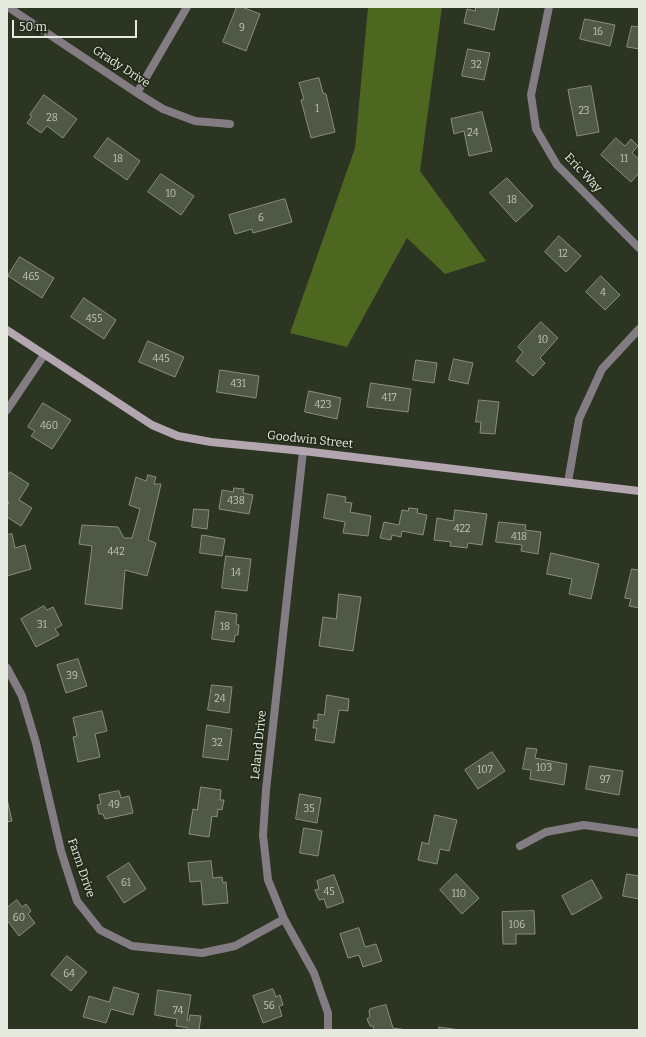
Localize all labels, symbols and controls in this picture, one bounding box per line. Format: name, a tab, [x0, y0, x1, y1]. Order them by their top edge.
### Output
scale bar	[14, 12, 139, 38]
text: 50 m	[19, 20, 47, 34]
house number: 9	[239, 22, 245, 34]
house number: 16	[593, 26, 603, 38]
street label: Grady Drive	[90, 43, 152, 91]
house number: 32	[470, 59, 482, 71]
house number: 1	[315, 103, 319, 115]
house number: 23	[578, 105, 590, 117]
house number: 28	[46, 112, 58, 124]
house number: 24	[467, 127, 479, 139]
street label: Eric Way	[561, 150, 605, 196]
house number: 18	[113, 153, 123, 165]
house number: 11	[620, 153, 628, 165]
house number: 10	[166, 188, 176, 200]
house number: 18	[507, 194, 517, 206]
house number: 6	[258, 212, 264, 224]
house number: 12	[558, 248, 568, 260]
house number: 465	[23, 271, 39, 283]
house number: 4	[600, 287, 606, 299]
house number: 455	[86, 313, 102, 325]
house number: 10	[538, 334, 548, 346]
house number: 445	[152, 353, 170, 365]
house number: 431	[230, 378, 246, 390]
house number: 417	[382, 392, 396, 404]
house number: 423	[315, 399, 331, 411]
house number: 460	[40, 420, 58, 432]
street label: Goodwin Street	[266, 428, 354, 452]
house number: 438	[227, 495, 245, 507]
house number: 422	[454, 523, 470, 535]
house number: 418	[511, 531, 527, 543]
house number: 442	[107, 546, 125, 558]
house number: 14	[231, 567, 241, 579]
house number: 31	[37, 619, 47, 631]
house number: 18	[220, 621, 230, 633]
house number: 39	[66, 670, 78, 682]
house number: 24	[214, 693, 226, 705]
street label: Leland Drive	[248, 710, 270, 780]
house number: 32	[211, 737, 223, 749]
house number: 103	[536, 762, 552, 774]
house number: 107	[477, 764, 493, 776]
house number: 97	[600, 774, 610, 786]
house number: 49	[108, 799, 120, 811]
house number: 35	[303, 803, 315, 815]
street label: Farm Drive	[64, 837, 98, 899]
house number: 61	[121, 877, 131, 889]
house number: 45	[323, 886, 335, 898]
house number: 110	[452, 888, 466, 900]
house number: 60	[13, 912, 25, 924]
house number: 106	[509, 919, 525, 931]
house number: 64	[63, 968, 75, 980]
house number: 56	[263, 1000, 275, 1012]
house number: 74	[173, 1005, 183, 1017]

